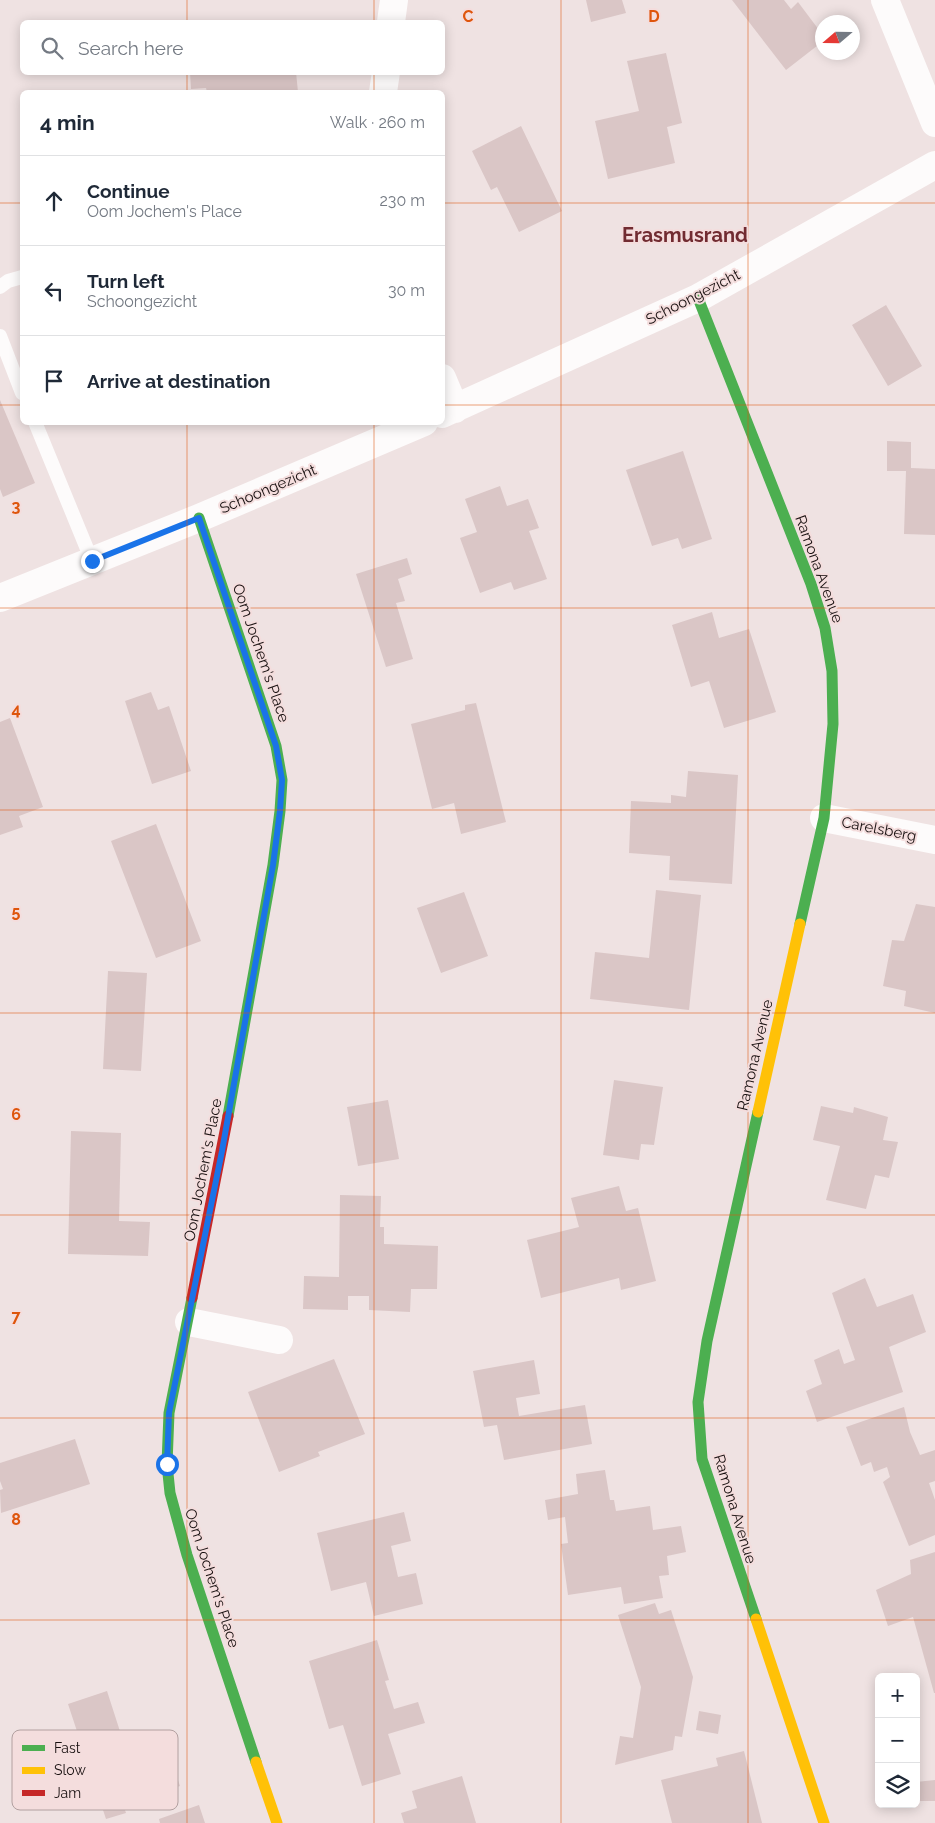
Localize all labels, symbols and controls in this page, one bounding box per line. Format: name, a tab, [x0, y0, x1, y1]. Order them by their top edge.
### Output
text: C	[463, 7, 474, 26]
text: D	[648, 7, 660, 26]
north arrow	[815, 15, 860, 60]
search box	[20, 20, 445, 75]
icon: search	[38, 34, 66, 62]
text: Search here	[78, 37, 184, 59]
text: 4 min	[40, 110, 95, 135]
text: Walk · 260 m	[330, 113, 425, 132]
text: Continue	[87, 180, 170, 202]
icon: ahead	[40, 187, 68, 215]
text: 230 m	[380, 191, 425, 210]
text: Oom Jochem's Place	[87, 202, 242, 221]
district label: Erasmusrand	[622, 223, 748, 247]
street label: Schoongezicht	[643, 266, 743, 328]
text: Turn left	[87, 270, 164, 292]
icon: left	[40, 277, 68, 305]
text: 30 m	[388, 281, 425, 300]
text: Schoongezicht	[87, 292, 197, 311]
icon: arrive	[40, 367, 68, 395]
text: Arrive at destination	[87, 370, 271, 392]
street label: Schoongezicht	[217, 461, 319, 517]
text: 3	[12, 497, 21, 516]
street label: Ramona Avenue	[791, 513, 847, 626]
route end	[81, 550, 104, 573]
street label: Oom Jochem's Place	[229, 581, 293, 725]
text: 4	[11, 700, 21, 719]
street label: Carelsberg	[840, 813, 918, 845]
text: 5	[12, 902, 21, 921]
street label: Ramona Avenue	[733, 998, 777, 1112]
street label: Oom Jochem's Place	[180, 1097, 226, 1243]
text: 6	[11, 1105, 21, 1124]
text: 7	[12, 1307, 21, 1326]
street label: Ramona Avenue	[710, 1452, 760, 1566]
route start	[156, 1453, 179, 1476]
street label: Oom Jochem's Place	[181, 1506, 243, 1650]
text: 8	[11, 1510, 21, 1529]
map controls	[875, 1673, 920, 1808]
button: +	[875, 1673, 920, 1718]
button: −	[875, 1718, 920, 1763]
legend	[12, 1730, 178, 1810]
text: Fast	[54, 1740, 81, 1756]
text: Slow	[54, 1762, 86, 1778]
button: layers	[875, 1763, 920, 1808]
text: Jam	[54, 1785, 81, 1801]

